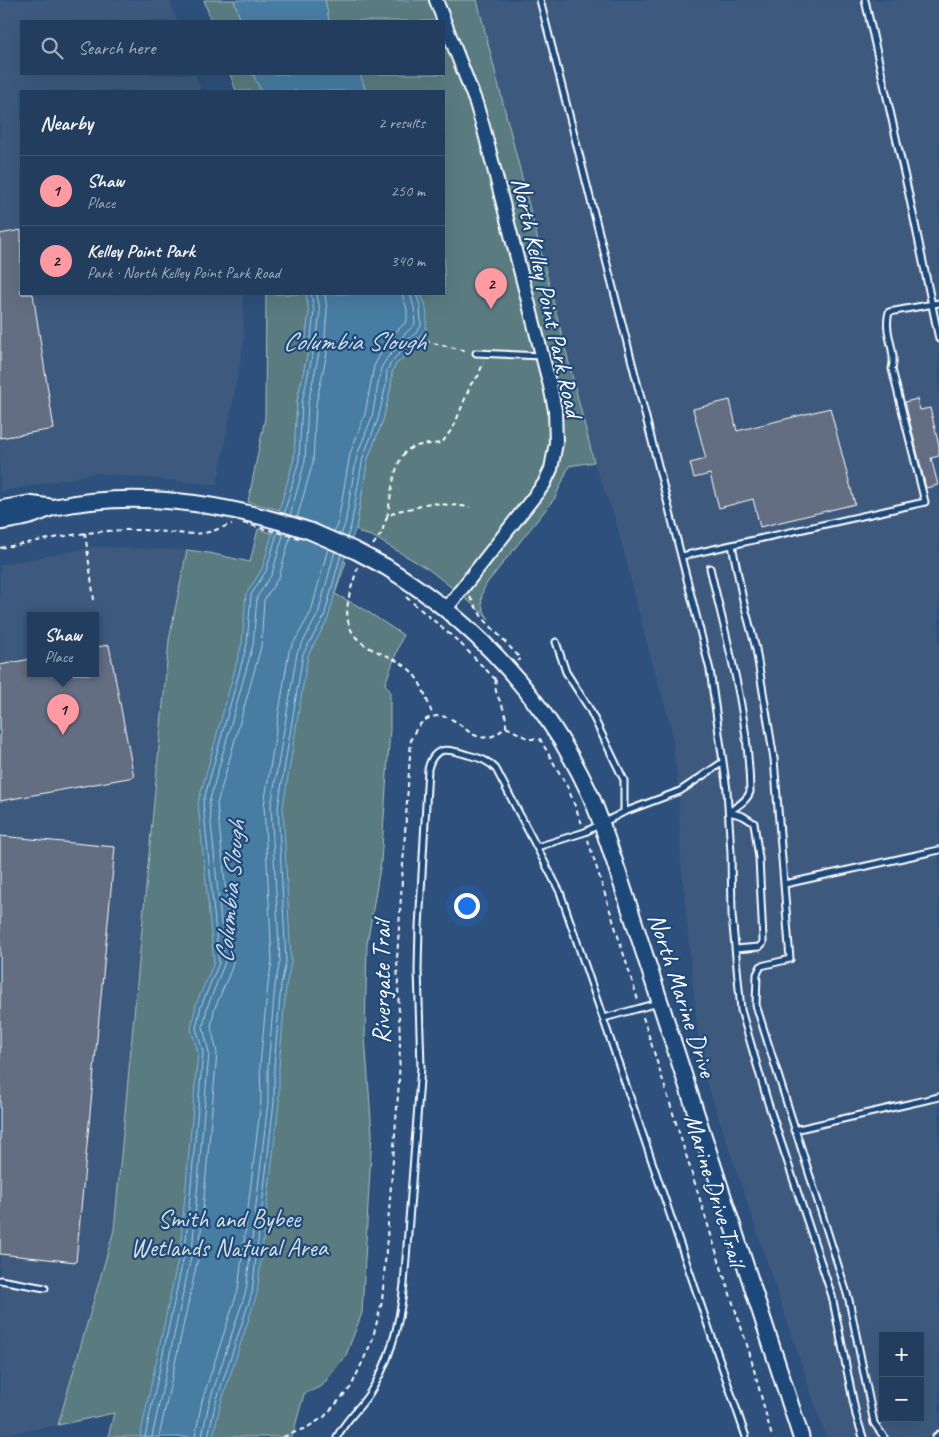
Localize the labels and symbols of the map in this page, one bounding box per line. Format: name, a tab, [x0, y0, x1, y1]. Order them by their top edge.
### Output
street label: North Kelley Point Park Road	[504, 174, 591, 424]
pin: 2	[475, 268, 507, 309]
water label: Columbia Slough	[283, 325, 427, 358]
pin: 1	[47, 694, 79, 735]
water label: Columbia Slough	[207, 817, 253, 964]
your location	[454, 893, 480, 919]
street label: North Marine Drive	[640, 909, 724, 1083]
street label: Rivergate Trail	[366, 916, 398, 1044]
street label: Marine Drive Trail	[677, 1110, 755, 1274]
park label: Smith and Bybee Wetlands Natural Area	[130, 1203, 330, 1264]

